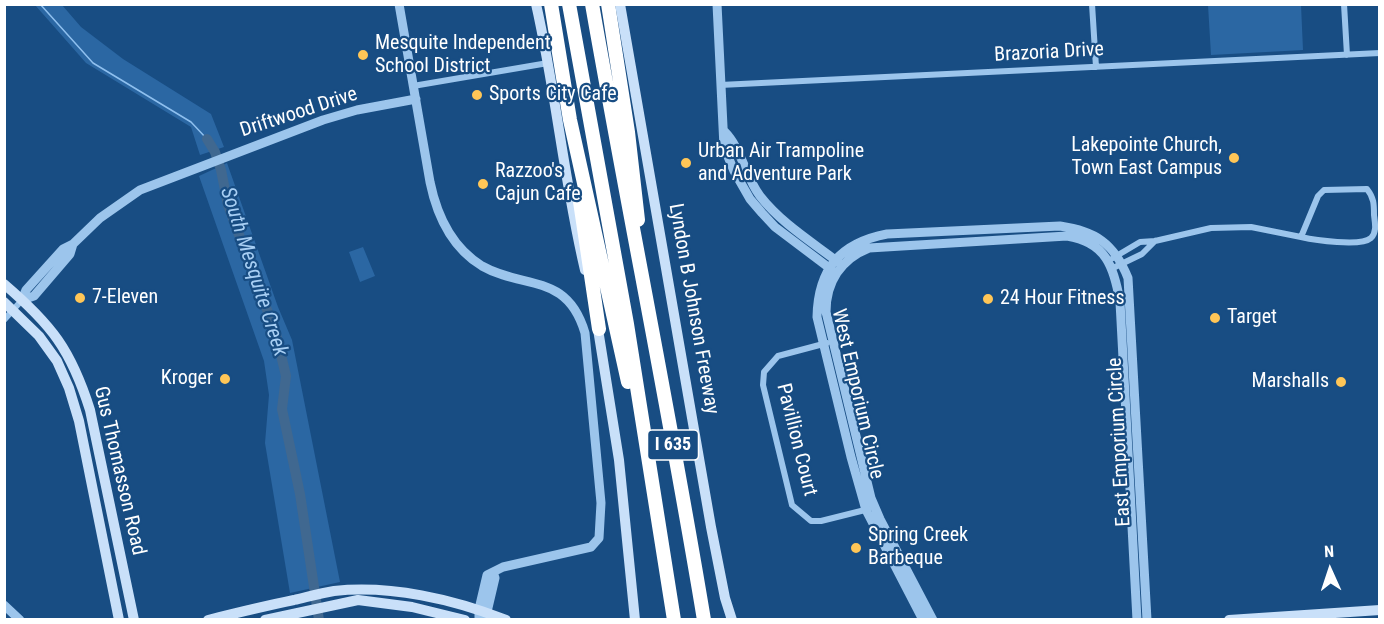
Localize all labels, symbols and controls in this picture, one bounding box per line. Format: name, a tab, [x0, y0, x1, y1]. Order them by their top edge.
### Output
place label: Mesquite Independent School District	[375, 32, 551, 79]
street label: Brazoria Drive	[994, 38, 1104, 68]
marker: Mesquite Independent School District	[356, 48, 370, 62]
street label: Driftwood Drive	[237, 83, 361, 143]
place label: Sports City Cafe	[489, 83, 617, 107]
marker: Sports City Cafe	[470, 88, 484, 102]
place label: Lakepointe Church, Town East Campus	[1071, 134, 1222, 181]
place label: Urban Air Trampoline and Adventure Park	[698, 140, 864, 187]
marker: Lakepointe Church, Town East Campus	[1227, 151, 1241, 165]
marker: Urban Air Trampoline and Adventure Park	[679, 156, 693, 170]
place label: Razzoo's Cajun Cafe	[495, 160, 581, 207]
marker: Razzoo's Cajun Cafe	[476, 177, 490, 191]
water label: South Mesquite Creek	[214, 184, 292, 360]
street label: Lyndon B Johnson Freeway	[663, 202, 723, 416]
place label: 7-Eleven	[92, 286, 158, 310]
place label: 24 Hour Fitness	[1000, 287, 1125, 311]
marker: 7-Eleven	[73, 291, 87, 305]
marker: 24 Hour Fitness	[981, 292, 995, 306]
place label: Target	[1227, 306, 1277, 330]
street label: West Emporium Circle	[826, 307, 888, 481]
marker: Target	[1208, 311, 1222, 325]
street label: East Emporium Circle	[1104, 357, 1136, 527]
place label: Kroger	[161, 367, 213, 391]
place label: Marshalls	[1252, 370, 1329, 394]
marker: Kroger	[218, 372, 232, 386]
marker: Marshalls	[1334, 375, 1348, 389]
street label: Pavillion Court	[770, 381, 822, 499]
street label: Gus Thomasson Road	[88, 384, 150, 558]
road number: I 635	[648, 430, 698, 460]
place label: Spring Creek Barbeque	[868, 524, 968, 571]
north arrow	[1300, 540, 1360, 600]
marker: Spring Creek Barbeque	[849, 541, 863, 555]
text: N	[1324, 542, 1334, 561]

